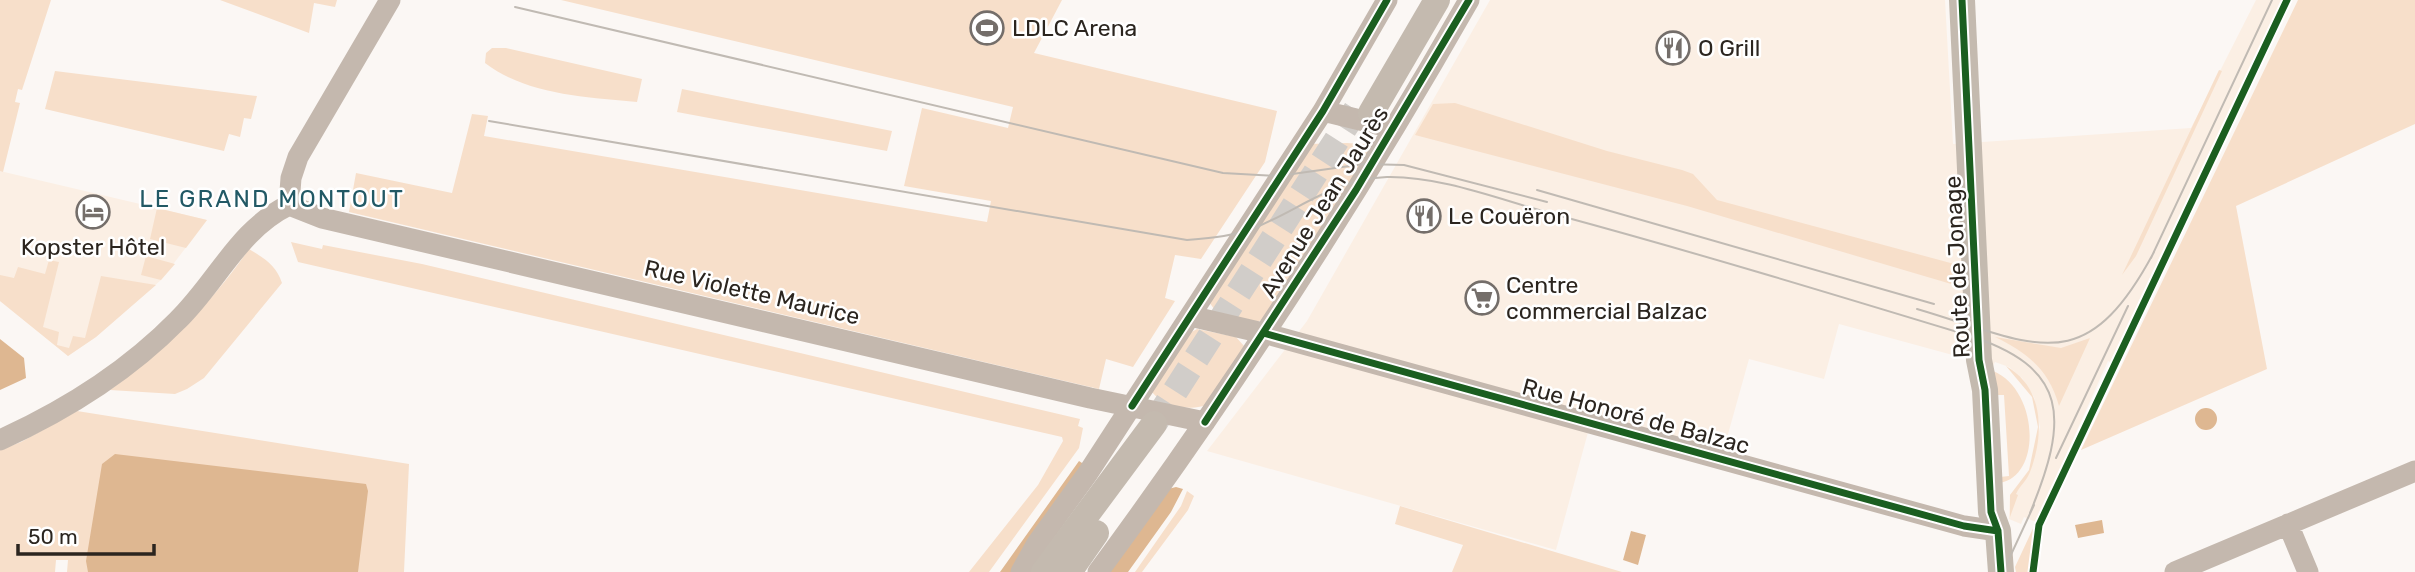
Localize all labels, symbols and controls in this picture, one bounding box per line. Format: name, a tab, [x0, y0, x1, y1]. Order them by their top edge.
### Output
sports icon: LDLC Arena	[968, 9, 1006, 47]
place label: LDLC Arena	[1012, 14, 1137, 42]
restaurant icon: O Grill	[1654, 29, 1692, 67]
place label: O Grill	[1698, 34, 1760, 62]
street label: Avenue Jean Jaurès	[1254, 101, 1394, 303]
street label: Route de Jonage	[1938, 175, 1976, 359]
district label: LE GRAND MONTOUT	[139, 185, 405, 213]
hotel icon: Kopster Hôtel	[74, 193, 112, 231]
restaurant icon: Le Couëron	[1405, 197, 1443, 235]
place label: Le Couëron	[1448, 202, 1570, 230]
place label: Kopster Hôtel	[21, 233, 165, 261]
street label: Rue Violette Maurice	[642, 254, 862, 330]
place label: Centre commercial Balzac	[1506, 271, 1707, 325]
supermarket icon: Centre commercial Balzac	[1463, 279, 1501, 317]
street label: Rue Honoré de Balzac	[1519, 372, 1753, 460]
scale bar	[18, 512, 154, 556]
text: 50 m	[28, 524, 78, 549]

